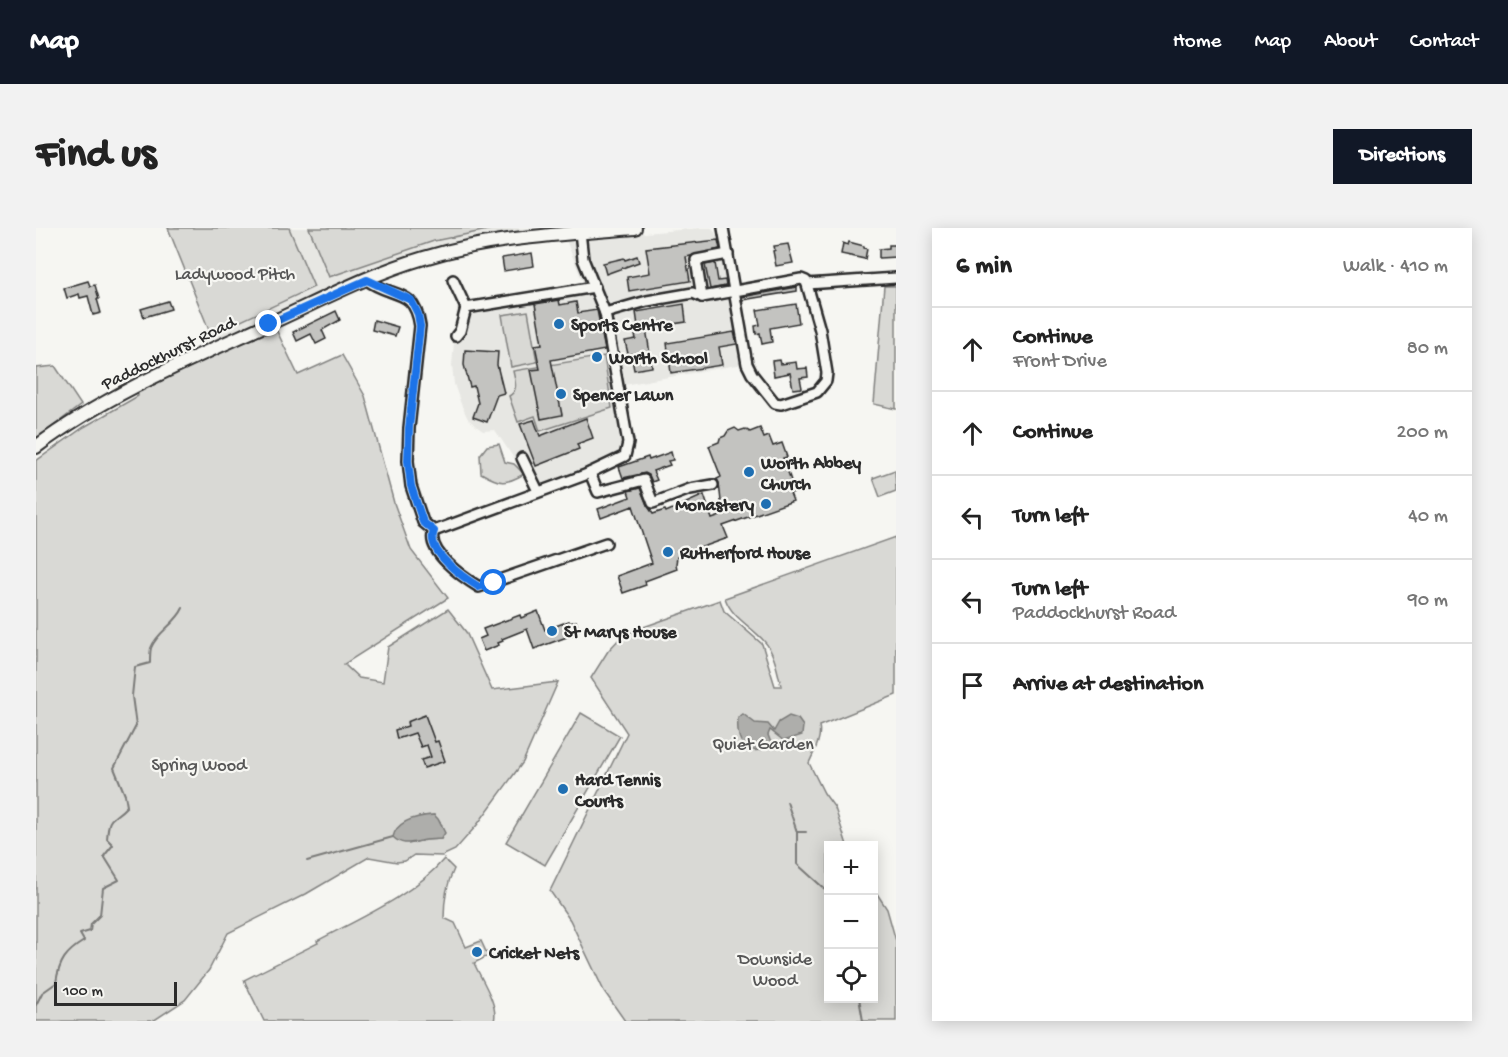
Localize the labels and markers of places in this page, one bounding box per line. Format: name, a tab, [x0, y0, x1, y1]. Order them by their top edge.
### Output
place label: Sports Centre	[571, 316, 673, 337]
marker: Sports Centre	[552, 317, 566, 331]
place label: Worth School	[608, 349, 708, 370]
marker: Worth School	[590, 350, 604, 364]
place label: Spencer Lawn	[573, 386, 674, 407]
marker: Spencer Lawn	[554, 387, 568, 401]
place label: Worth Abbey Church	[760, 454, 861, 496]
marker: Worth Abbey Church	[742, 465, 756, 479]
place label: Monastery	[675, 496, 754, 517]
marker: Monastery	[759, 497, 773, 511]
place label: Rutherford House	[679, 544, 811, 565]
marker: Rutherford House	[661, 545, 675, 559]
place label: St Marys House	[564, 623, 677, 644]
marker: St Marys House	[545, 624, 559, 638]
place label: Hard Tennis Courts	[574, 771, 662, 813]
marker: Hard Tennis Courts	[556, 782, 570, 796]
place label: Cricket Nets	[488, 944, 580, 965]
marker: Cricket Nets	[470, 945, 484, 959]

